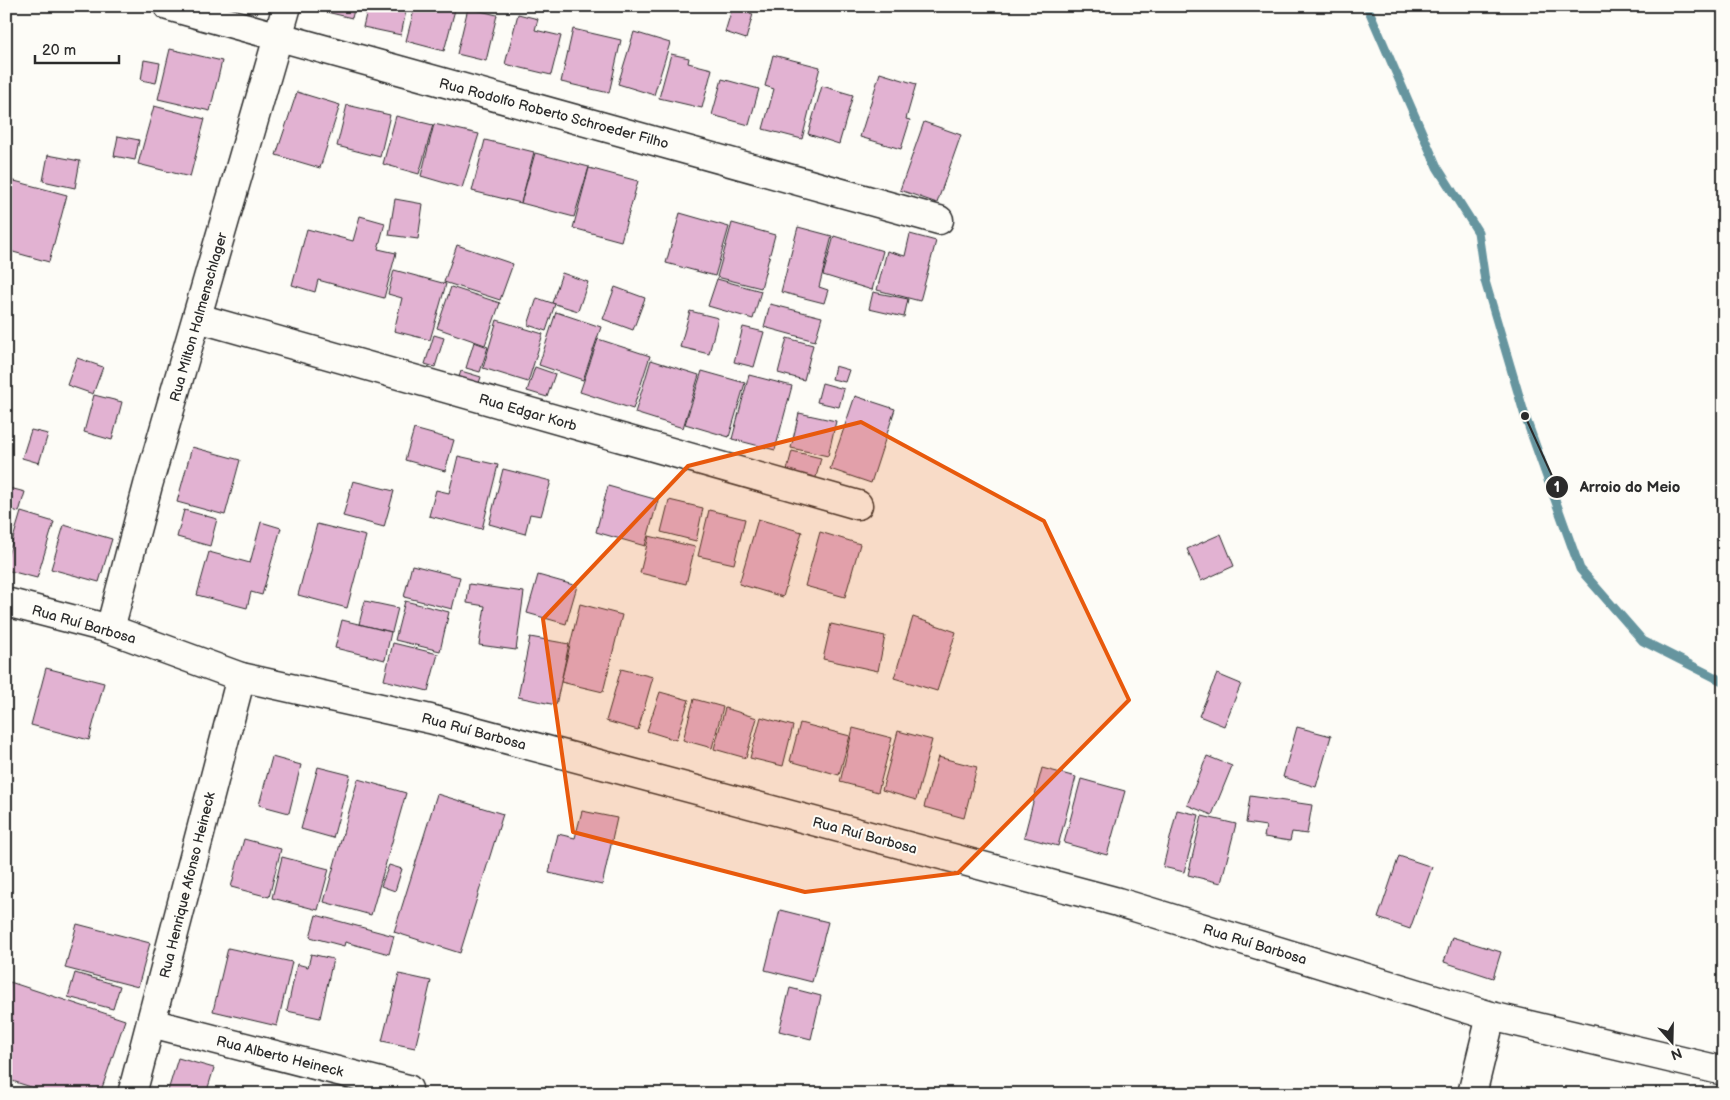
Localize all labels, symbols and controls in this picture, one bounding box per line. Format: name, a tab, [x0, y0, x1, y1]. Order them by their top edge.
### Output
scale bar	[35, 32, 119, 64]
text: 20 m	[42, 41, 76, 60]
street label: Rua Rodolfo Roberto Schroeder Filho	[437, 75, 671, 152]
street label: Rua Milton Halmenschlager	[166, 230, 231, 404]
street label: Rua Edgar Korb	[477, 390, 579, 435]
callout: Arroio do Meio	[1545, 472, 1690, 502]
text: 1	[1554, 478, 1560, 497]
text: Arroio do Meio	[1579, 478, 1681, 497]
street label: Rua Ruí Barbosa	[30, 601, 138, 647]
street label: Rua Ruí Barbosa	[420, 709, 528, 754]
street label: Rua Henrique Afonso Heineck	[156, 790, 219, 980]
street label: Rua Ruí Barbosa	[811, 813, 919, 858]
street label: Rua Ruí Barbosa	[1201, 921, 1309, 968]
north arrow	[1648, 1018, 1698, 1068]
street label: Rua Alberto Heineck	[215, 1032, 345, 1081]
text: N	[1668, 1044, 1684, 1064]

